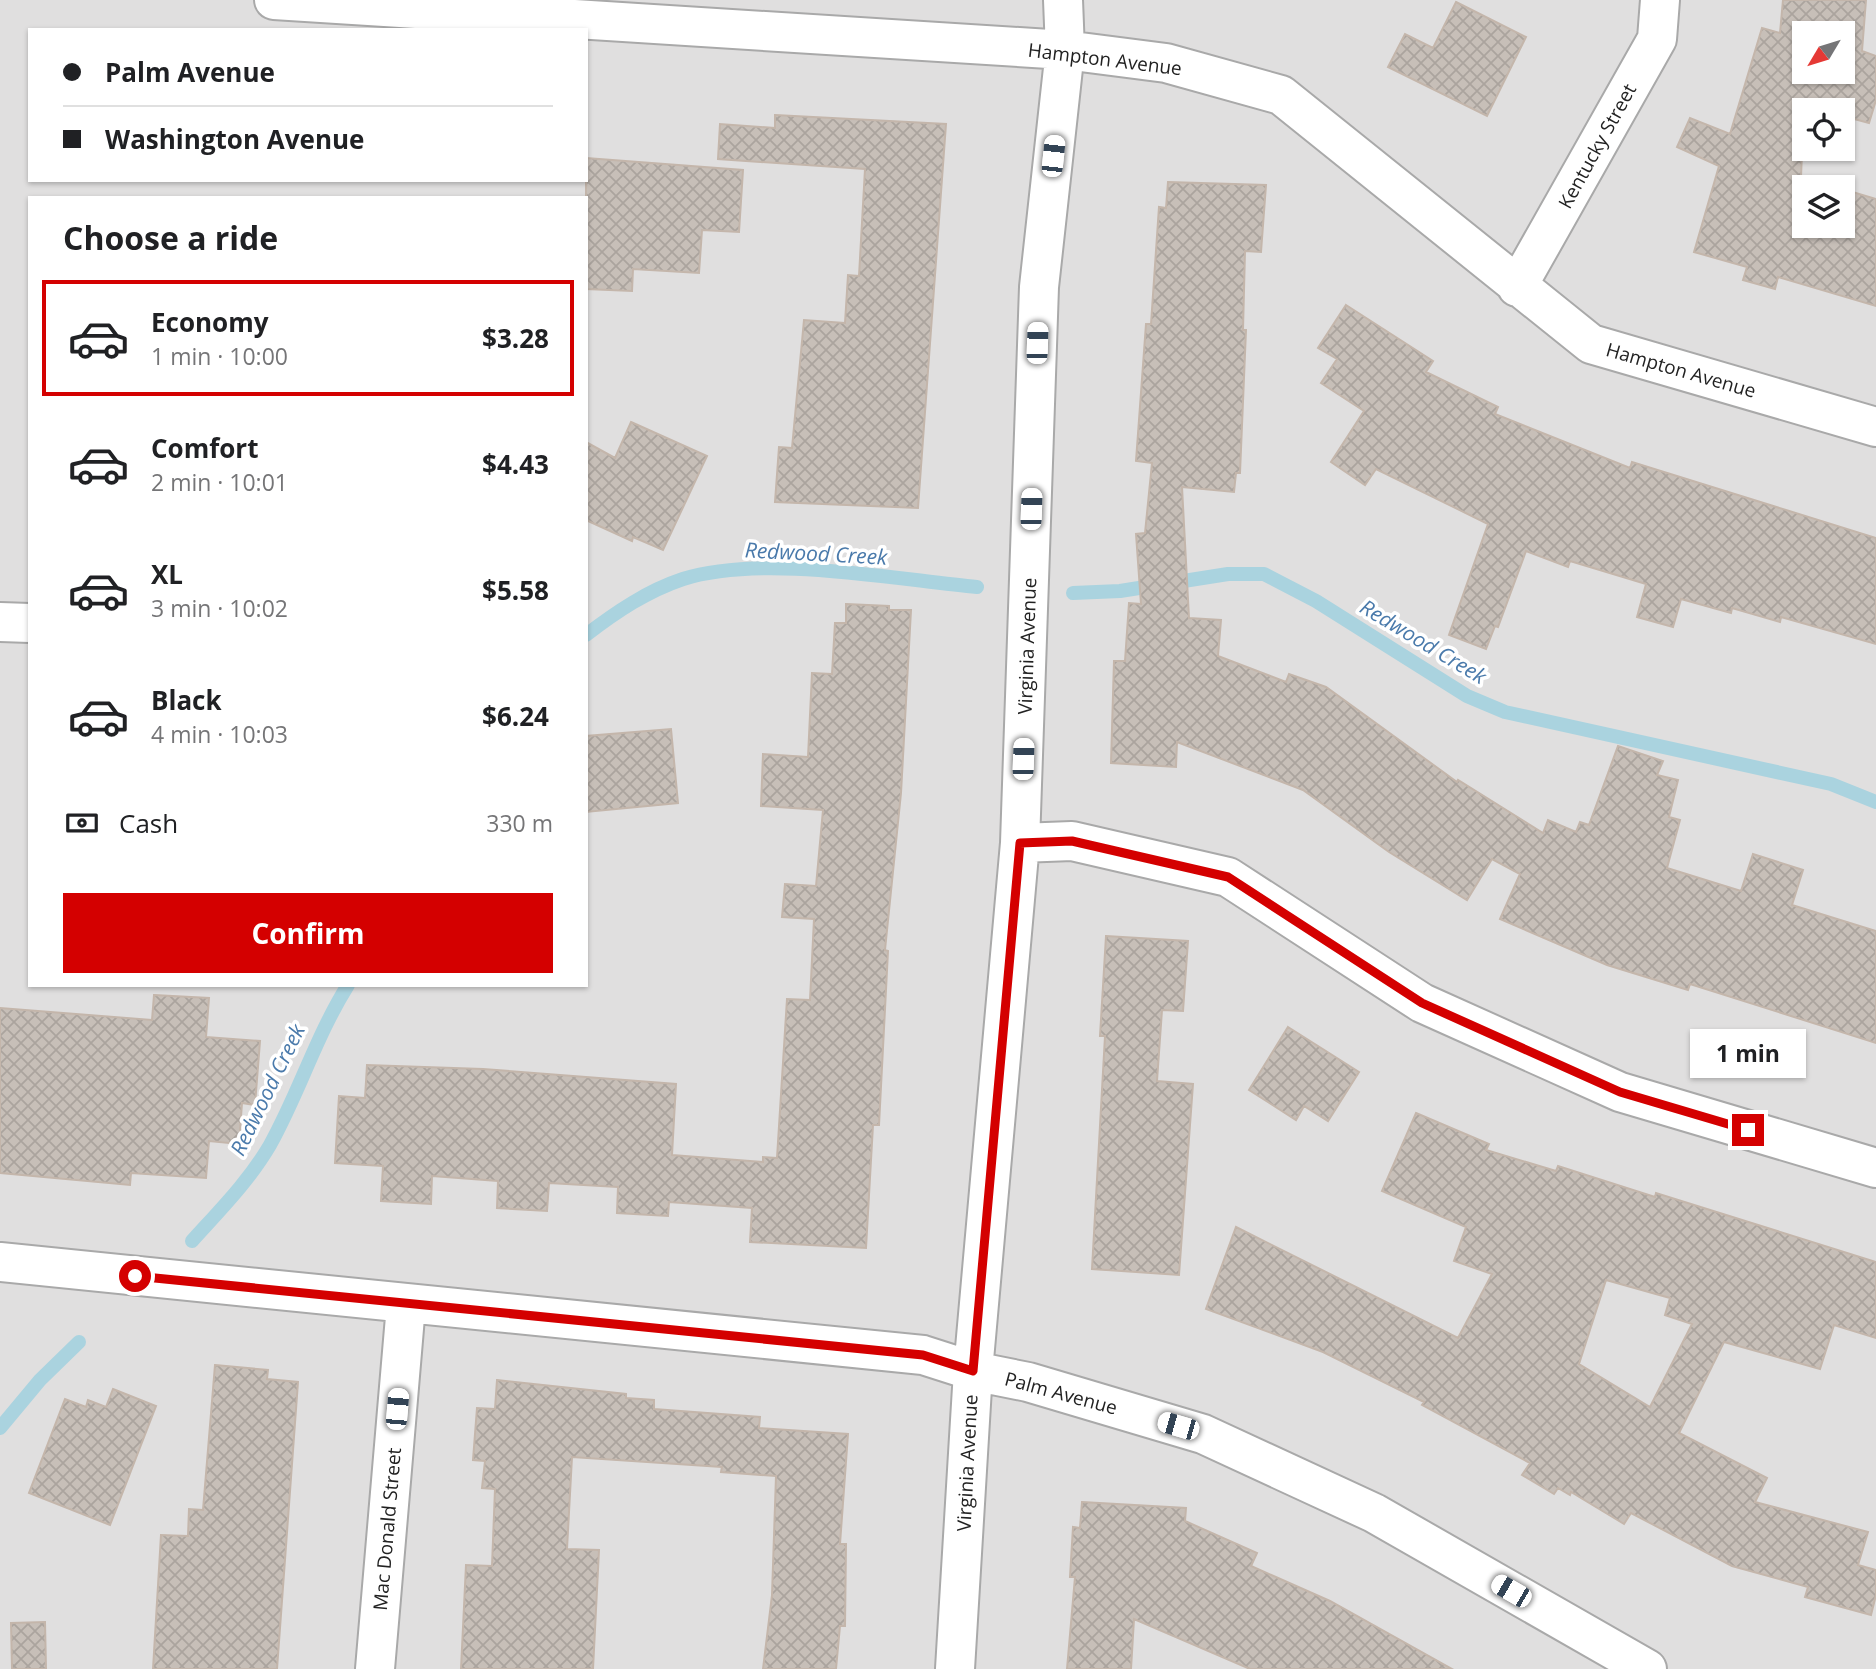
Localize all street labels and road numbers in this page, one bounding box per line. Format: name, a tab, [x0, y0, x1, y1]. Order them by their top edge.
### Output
street label: Hampton Avenue	[1027, 37, 1183, 81]
street label: Kentucky Street	[1552, 79, 1642, 213]
street label: Hampton Avenue	[1603, 336, 1759, 404]
street label: Virginia Avenue	[1012, 577, 1042, 715]
street label: Palm Avenue	[1002, 1366, 1120, 1420]
street label: Virginia Avenue	[950, 1394, 984, 1532]
street label: Mac Donald Street	[367, 1446, 407, 1612]

